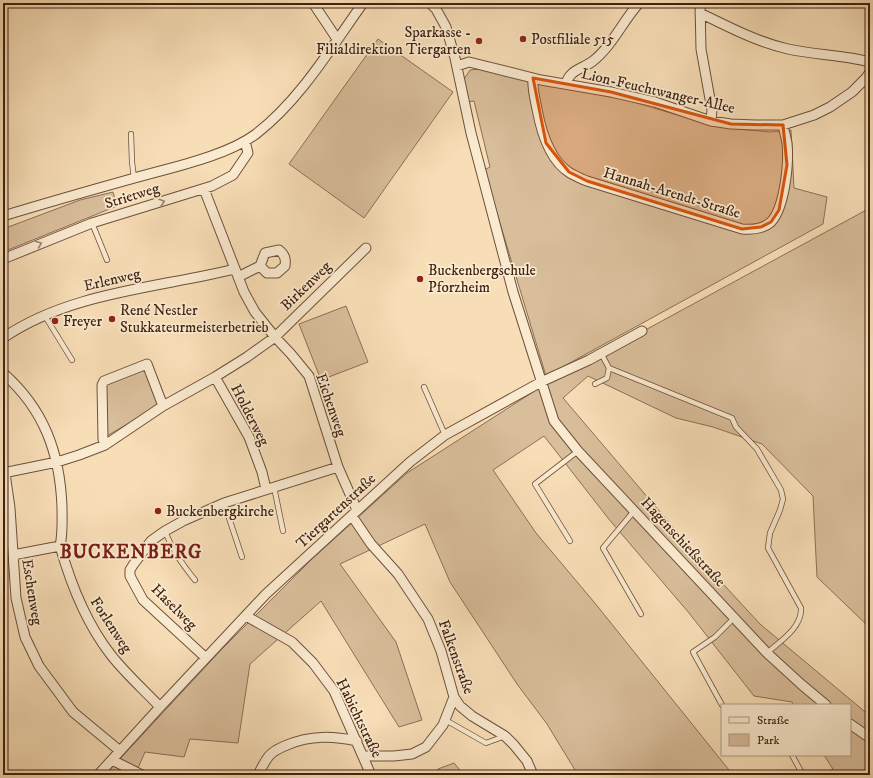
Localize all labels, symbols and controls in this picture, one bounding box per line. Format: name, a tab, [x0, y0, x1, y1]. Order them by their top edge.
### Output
place label: Sparkasse - Filialdirektion Tiergarten	[316, 23, 471, 59]
place label: Postfiliale 515	[531, 30, 614, 49]
marker: Postfiliale 515	[518, 34, 528, 44]
marker: Sparkasse - Filialdirektion Tiergarten	[474, 36, 484, 46]
street label: Lion-Feuchtwanger-Allee	[579, 64, 737, 118]
street label: Hannah-Arendt-Straße	[601, 163, 743, 223]
street label: Strietweg	[102, 178, 162, 213]
one-way arrow	[158, 198, 165, 206]
one-way arrow	[36, 241, 43, 249]
street label: Birkenweg	[277, 257, 336, 315]
place label: Buckenbergschule Pforzheim	[428, 261, 536, 297]
street label: Erlenweg	[82, 264, 143, 296]
marker: Buckenbergschule Pforzheim	[415, 274, 425, 284]
place label: René Nestler Stukkateurmeisterbetrieb	[120, 301, 269, 337]
place label: Freyer	[63, 312, 103, 331]
marker: René Nestler Stukkateurmeisterbetrieb	[107, 314, 117, 324]
marker: Freyer	[50, 316, 60, 326]
street label: Eichenweg	[311, 371, 351, 440]
street label: Holderweg	[226, 381, 274, 450]
street label: Tiergartenstraße	[292, 469, 380, 553]
street label: Hagenschießstraße	[637, 493, 729, 591]
place label: Buckenbergkirche	[166, 502, 274, 521]
marker: Buckenbergkirche	[153, 506, 163, 516]
district label: BUCKENBERG	[60, 541, 202, 564]
street label: Eschenweg	[17, 557, 47, 627]
street label: Haselweg	[147, 580, 202, 635]
street label: Forlenweg	[86, 593, 136, 657]
street label: Falkenstraße	[434, 617, 478, 697]
street label: Habichtstraße	[332, 675, 386, 761]
legend	[721, 704, 851, 756]
text: Straße	[757, 713, 789, 728]
text: Park	[757, 733, 779, 748]

